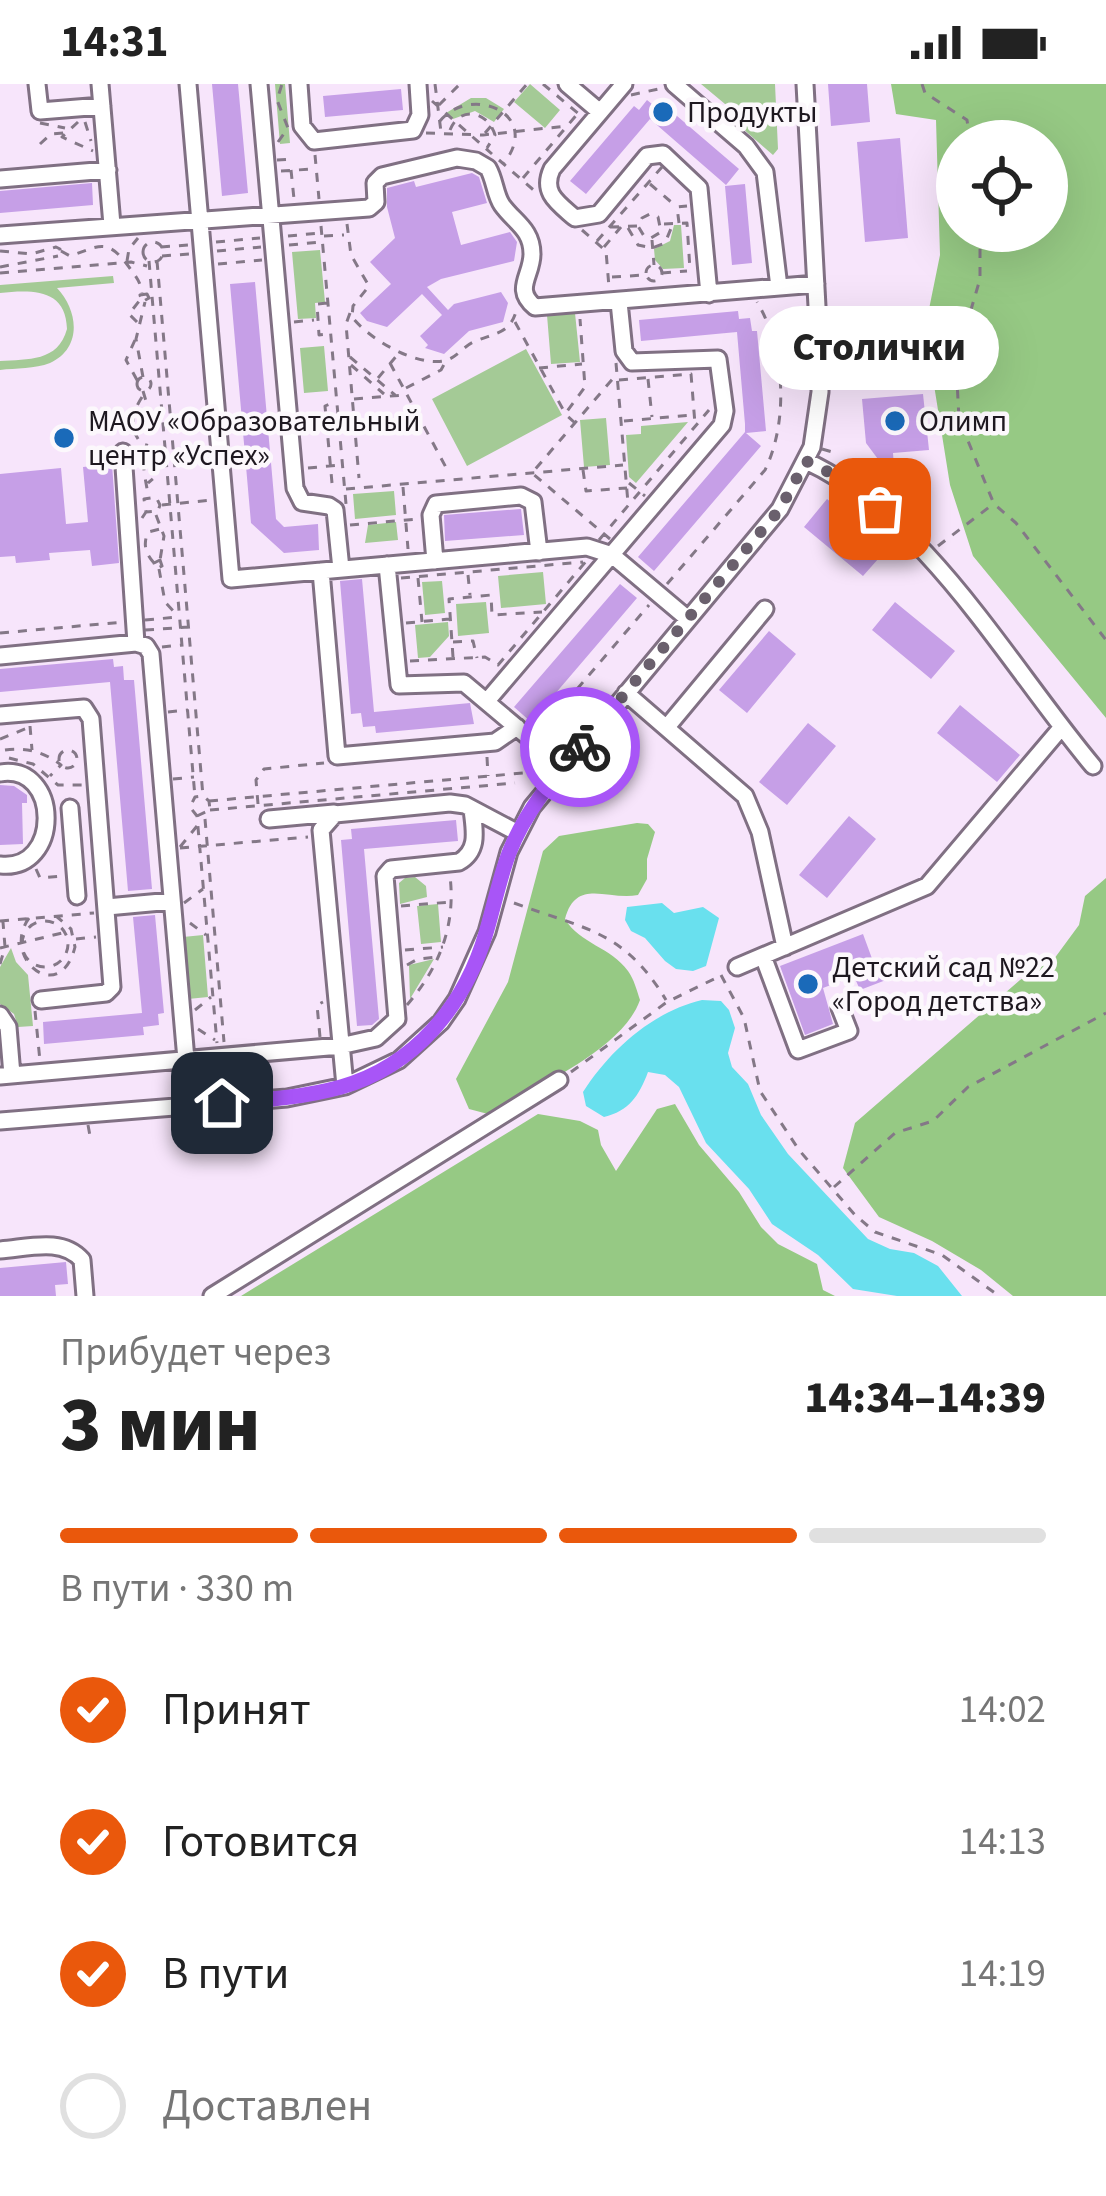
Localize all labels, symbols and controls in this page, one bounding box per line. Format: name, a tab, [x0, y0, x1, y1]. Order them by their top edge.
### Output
text: 14:31	[60, 10, 169, 74]
place label: Продукты	[687, 91, 818, 134]
marker: Продукты	[650, 99, 676, 125]
map controls	[936, 120, 1068, 252]
button: locate	[936, 120, 1068, 252]
callout: Столички	[760, 305, 1000, 389]
text: Столички	[792, 320, 966, 376]
place label: МАОУ «Образовательный центр «Успех»	[88, 400, 421, 477]
place label: Олимп	[919, 400, 1007, 443]
marker: Олимп	[882, 408, 908, 434]
marker: МАОУ «Образовательный центр «Успех»	[51, 425, 77, 451]
pin	[829, 458, 931, 560]
icon: bag	[847, 476, 913, 542]
courier	[520, 687, 640, 807]
icon: bike	[547, 714, 613, 780]
place label: Детский сад №22 «Город детства»	[832, 946, 1055, 1023]
marker: Детский сад №22 «Город детства»	[795, 971, 821, 997]
pin	[171, 1052, 273, 1154]
icon: home	[189, 1070, 255, 1136]
text: Прибудет через	[60, 1325, 331, 1381]
text: 14:34–14:39	[804, 1366, 1046, 1430]
text: 3 мин	[60, 1370, 261, 1481]
text: В пути · 330 m	[60, 1561, 294, 1617]
icon: check	[60, 1677, 126, 1743]
text: Принят	[162, 1678, 311, 1742]
text: 14:02	[959, 1682, 1046, 1738]
icon: check	[60, 1809, 126, 1875]
text: Готовится	[162, 1810, 359, 1874]
text: 14:13	[959, 1814, 1046, 1870]
icon: check	[60, 1941, 126, 2007]
text: В пути	[162, 1942, 290, 2006]
text: 14:19	[959, 1946, 1046, 2002]
text: Доставлен	[162, 2074, 372, 2138]

